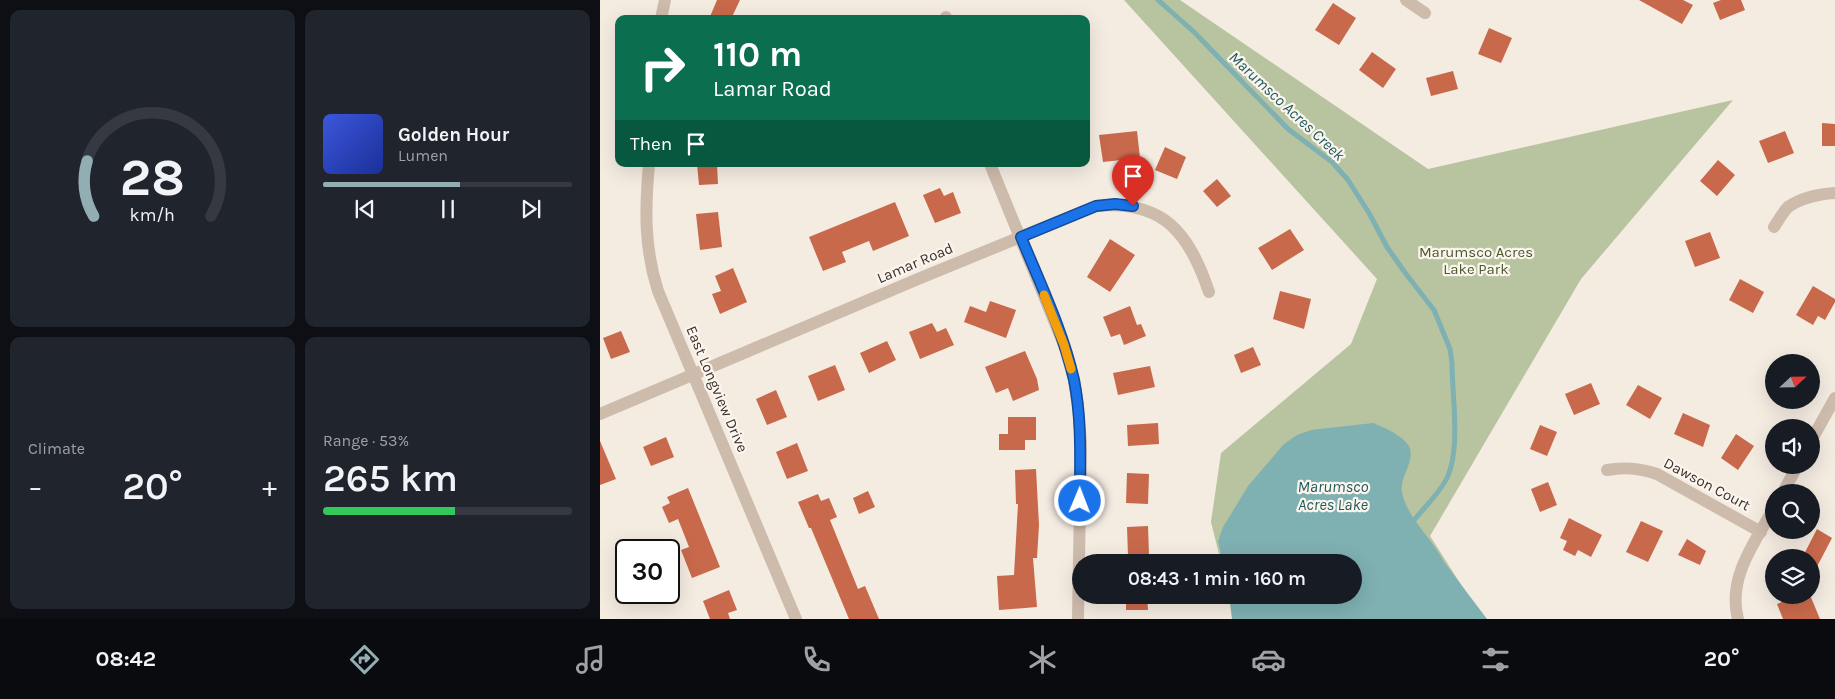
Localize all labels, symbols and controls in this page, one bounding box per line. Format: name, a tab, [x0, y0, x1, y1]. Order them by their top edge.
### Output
text: 110 m	[713, 34, 802, 75]
icon: right	[630, 35, 695, 100]
water label: Marumsco Acres Creek	[1225, 48, 1349, 165]
text: Lamar Road	[713, 76, 832, 102]
text: Golden Hour	[398, 124, 509, 146]
icon: arrive	[682, 130, 710, 158]
text: Then	[630, 133, 672, 155]
text: Lumen	[398, 146, 448, 165]
text: 28	[120, 147, 185, 208]
pin	[1112, 155, 1154, 206]
icon: arrive	[1119, 162, 1147, 190]
icon: previous	[351, 195, 379, 223]
icon: pause	[434, 195, 462, 223]
icon: next	[517, 195, 545, 223]
text: km/h	[130, 205, 175, 226]
street label: Lamar Road	[874, 239, 956, 287]
park label: Marumsco Acres Lake Park	[1419, 243, 1533, 278]
street label: East Longview Drive	[682, 323, 752, 455]
north arrow	[1765, 354, 1820, 409]
map controls	[1765, 354, 1820, 604]
button: sound	[1765, 419, 1820, 474]
text: Range · 53%	[323, 431, 409, 450]
text: Climate	[28, 439, 85, 458]
street label: Dawson Court	[1661, 454, 1754, 514]
text: 265 km	[323, 456, 458, 501]
text: 20°	[122, 464, 183, 509]
text: −	[28, 470, 43, 503]
text: +	[262, 470, 277, 503]
position arrow	[1053, 474, 1105, 526]
water label: Marumsco Acres Lake	[1298, 477, 1369, 514]
button: search	[1765, 484, 1820, 539]
speed limit sign: 30	[615, 539, 680, 604]
button: layers	[1765, 549, 1820, 604]
text: 08:43 · 1 min · 160 m	[1128, 568, 1306, 590]
icon: directions	[347, 642, 382, 677]
icon: music	[573, 642, 608, 677]
icon: phone	[799, 642, 834, 677]
icon: climate	[1025, 642, 1060, 677]
icon: car	[1251, 642, 1286, 677]
icon: filters	[1478, 642, 1513, 677]
text: 08:42	[96, 646, 156, 672]
text: 20°	[1704, 646, 1739, 672]

